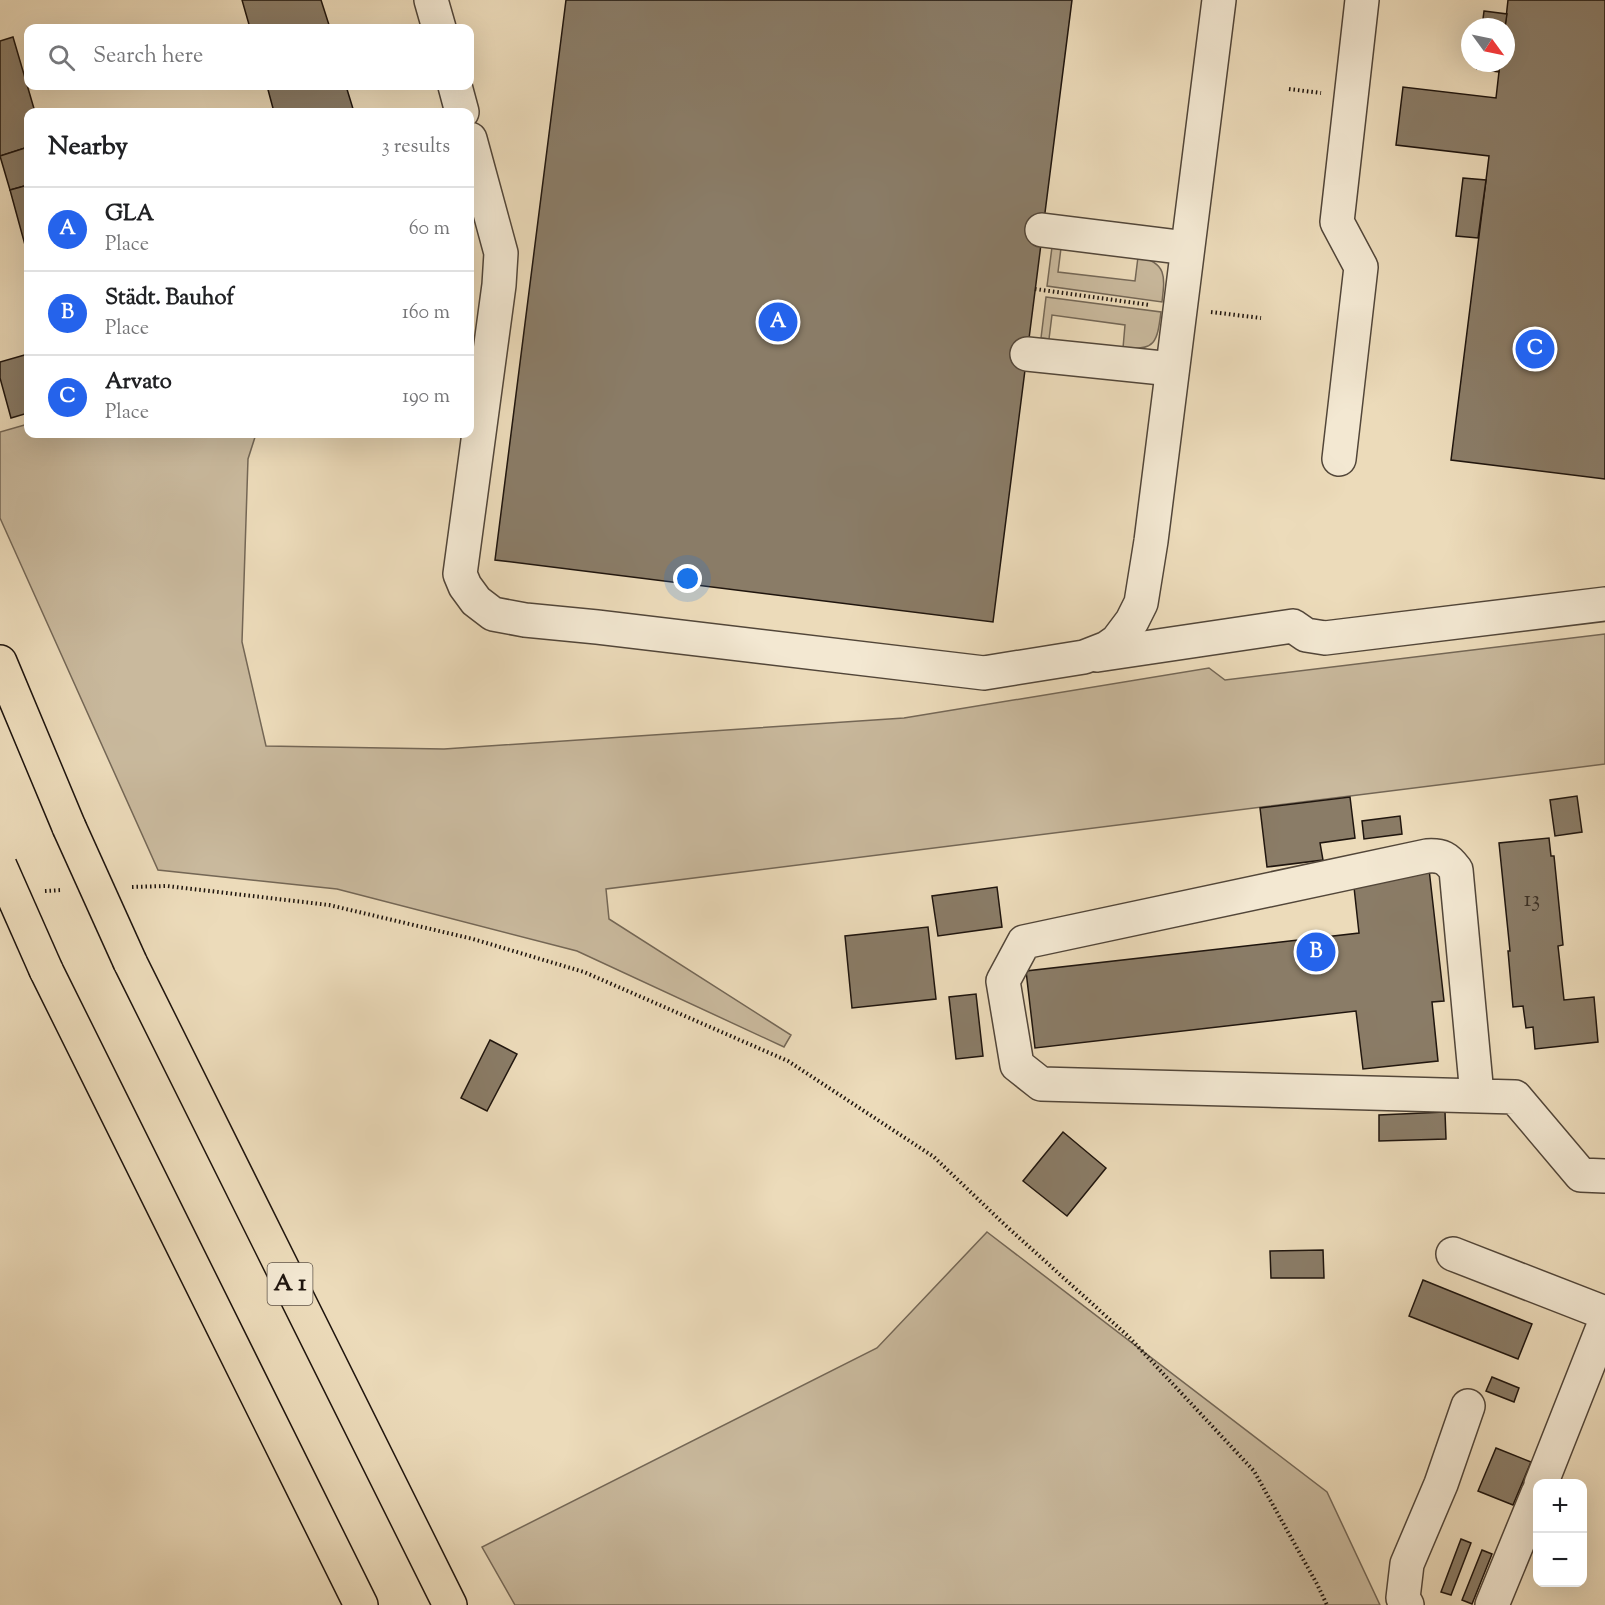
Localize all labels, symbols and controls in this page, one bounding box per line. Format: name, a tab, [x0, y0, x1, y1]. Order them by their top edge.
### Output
north arrow	[1461, 18, 1515, 72]
search box	[24, 24, 474, 90]
icon: search	[45, 41, 78, 74]
text: Search here	[93, 41, 203, 73]
text: Nearby	[48, 129, 128, 166]
text: 3 results	[381, 133, 450, 162]
text: GLA	[105, 199, 154, 231]
text: A	[59, 215, 76, 244]
text: 60 m	[409, 215, 450, 244]
text: Place	[105, 231, 149, 260]
text: Städt. Bauhof	[105, 283, 234, 315]
text: B	[61, 299, 74, 328]
text: 160 m	[402, 299, 450, 328]
pin: A	[758, 300, 798, 344]
text: Place	[105, 315, 149, 344]
pin: C	[1516, 326, 1555, 372]
text: Arvato	[105, 367, 172, 399]
text: C	[59, 383, 76, 412]
text: 190 m	[402, 383, 450, 412]
text: Place	[105, 399, 149, 428]
your location	[673, 564, 702, 593]
house number: 13	[1524, 885, 1540, 917]
pin: B	[1296, 930, 1336, 974]
road number: A 1	[268, 1263, 312, 1305]
map controls	[1533, 1479, 1587, 1587]
button: +	[1533, 1479, 1587, 1533]
button: −	[1533, 1533, 1587, 1587]

